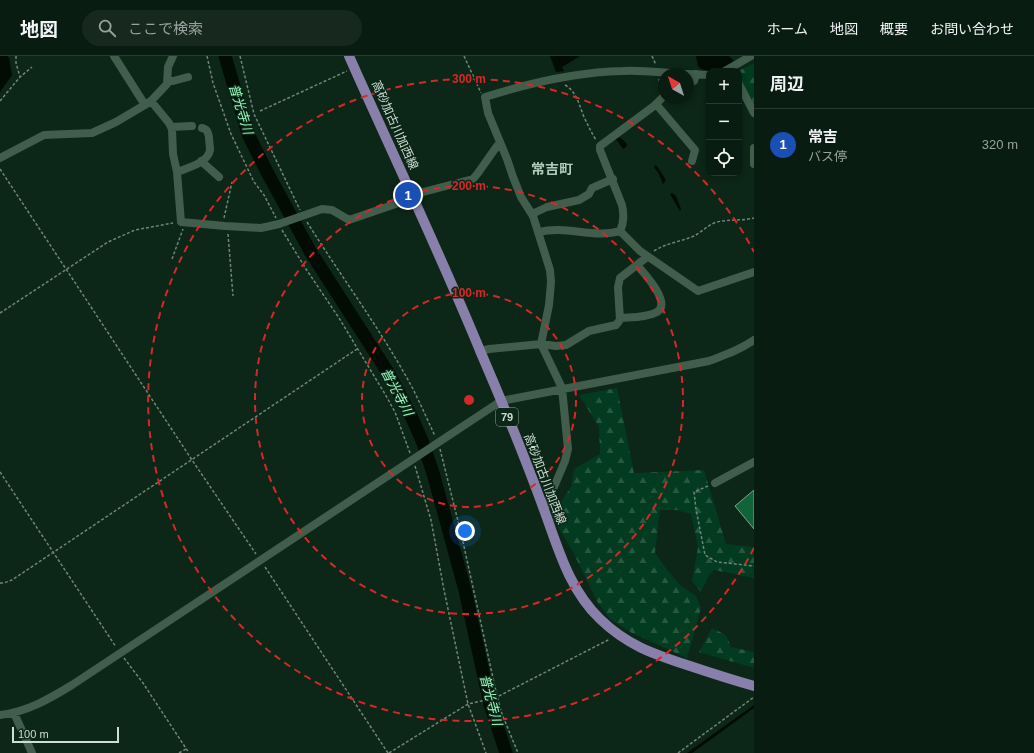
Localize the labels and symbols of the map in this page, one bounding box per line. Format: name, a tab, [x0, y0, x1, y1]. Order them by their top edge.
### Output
north arrow	[658, 68, 694, 104]
text: 300 m	[452, 72, 486, 86]
street label: 高砂加古川加西線	[369, 78, 421, 172]
water label: 普光寺川	[226, 82, 256, 138]
district label: 常吉町	[531, 161, 573, 177]
text: 200 m	[452, 179, 486, 193]
pin: 1	[395, 180, 421, 210]
text: 100 m	[452, 286, 486, 300]
water label: 普光寺川	[378, 366, 417, 420]
centre of rings	[462, 393, 476, 407]
road number: 79	[496, 408, 518, 426]
street label: 高砂加古川加西線	[521, 432, 569, 526]
your location	[455, 521, 475, 541]
water label: 普光寺川	[477, 673, 505, 729]
scale bar	[12, 725, 119, 744]

